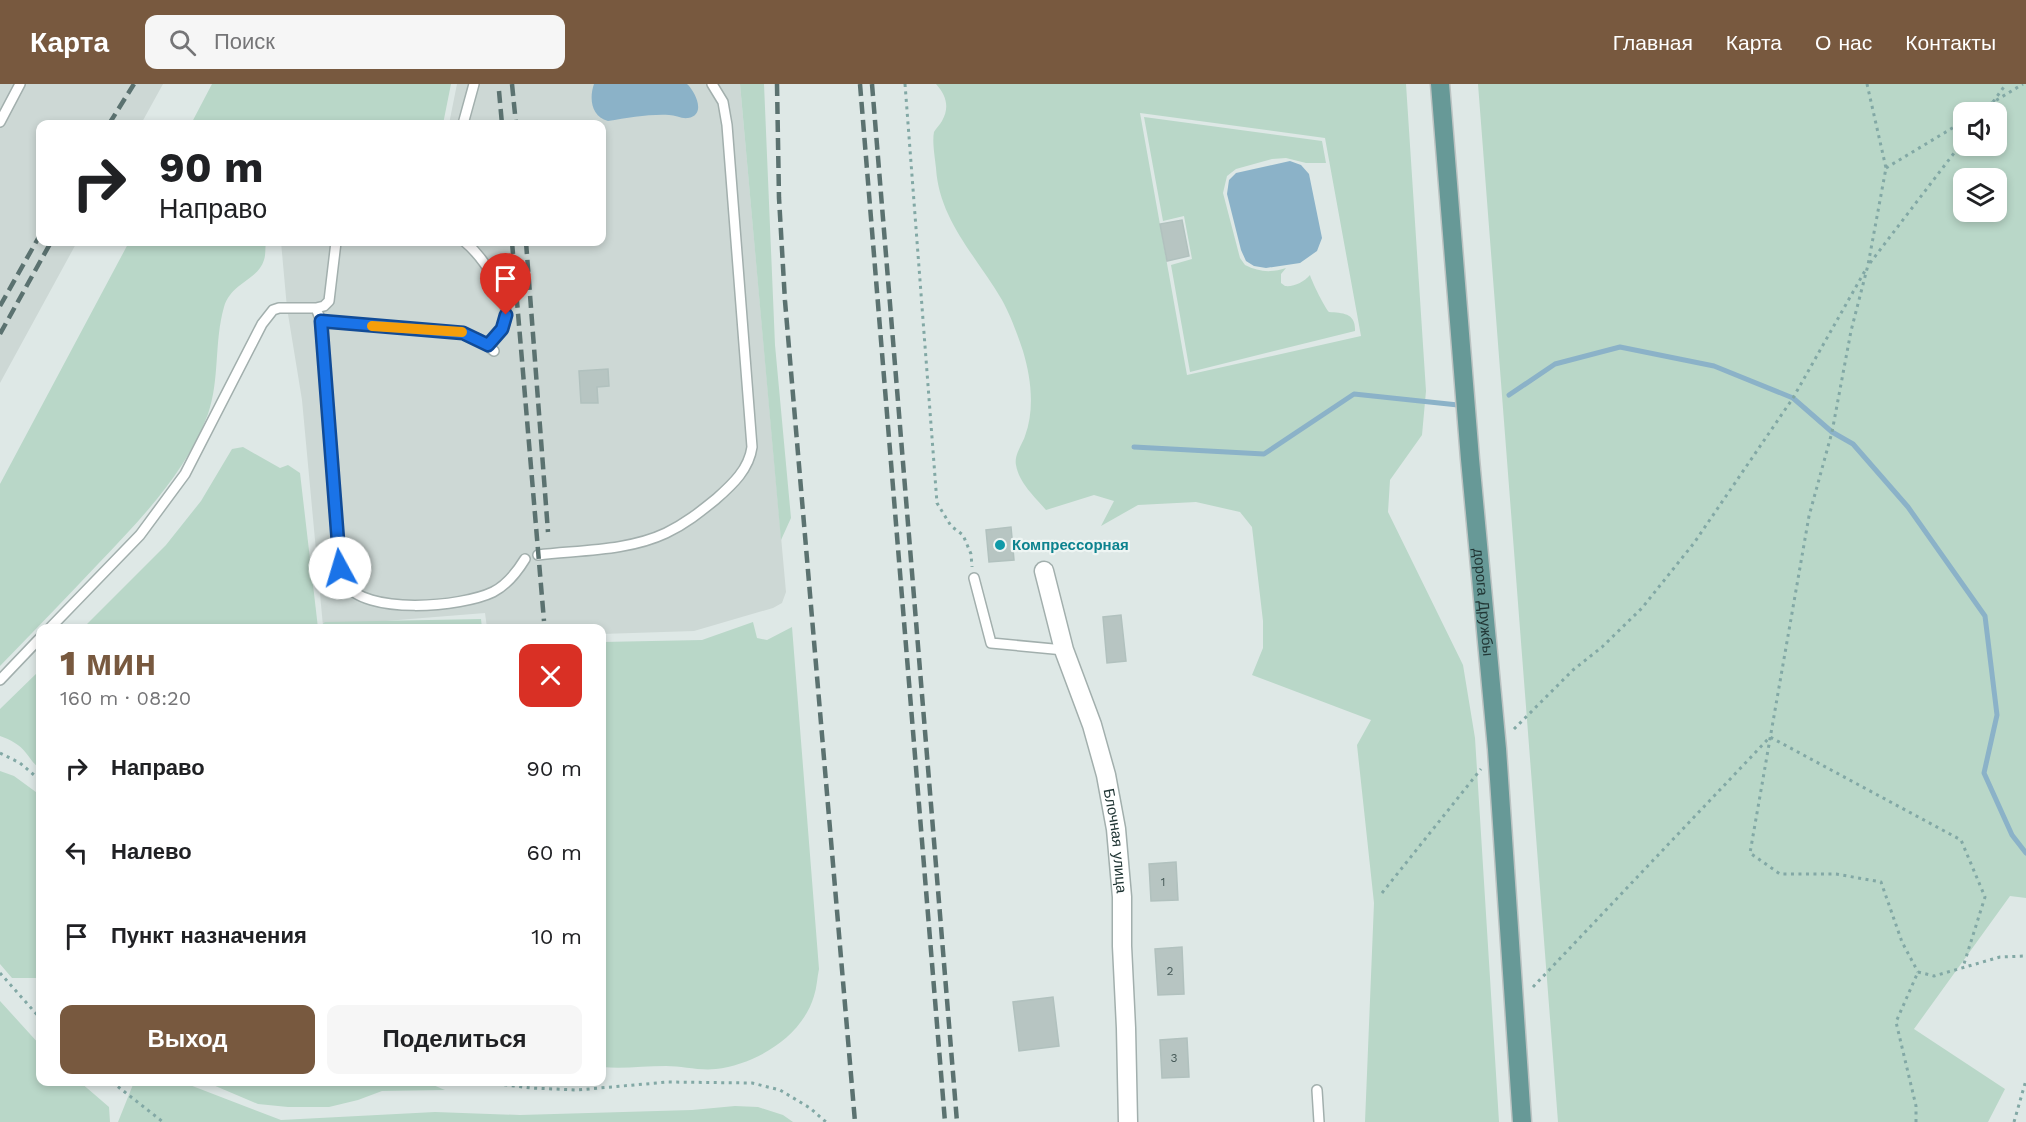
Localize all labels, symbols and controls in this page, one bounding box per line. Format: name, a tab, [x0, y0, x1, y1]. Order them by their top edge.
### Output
search box	[145, 15, 565, 69]
text: Карта	[30, 26, 109, 59]
icon: search	[166, 26, 199, 59]
text: Поиск	[214, 29, 275, 54]
text: Главная	[1613, 30, 1693, 55]
text: Карта	[1726, 30, 1782, 55]
text: О нас	[1815, 30, 1872, 55]
text: Контакты	[1905, 30, 1996, 55]
map controls	[1953, 102, 2007, 222]
button: sound	[1953, 102, 2007, 156]
text: 90 m	[159, 143, 263, 192]
icon: right	[60, 144, 138, 222]
button: layers	[1953, 168, 2007, 222]
text: Направо	[159, 193, 267, 225]
pin	[480, 253, 531, 315]
icon: arrive	[489, 262, 522, 295]
position arrow	[308, 536, 372, 600]
place label: Компрессорная	[1012, 536, 1129, 554]
marker: Компрессорная	[993, 538, 1007, 552]
street label: дорога Дружбы	[1469, 548, 1497, 657]
text: 1 мин	[60, 642, 156, 684]
button: close	[519, 644, 582, 707]
text: 160 m · 08:20	[60, 686, 191, 710]
icon: right	[60, 752, 93, 785]
text: Направо	[111, 755, 205, 780]
text: 90 m	[526, 756, 582, 781]
street label: Блочная улица	[1100, 787, 1131, 895]
icon: left	[60, 836, 93, 869]
text: Налево	[111, 839, 192, 864]
text: 60 m	[526, 840, 582, 865]
house number: 1	[1161, 875, 1165, 889]
icon: arrive	[60, 920, 93, 953]
text: Пункт назначения	[111, 923, 307, 948]
text: 10 m	[531, 924, 582, 949]
house number: 2	[1167, 964, 1174, 978]
button: Выход	[60, 1005, 315, 1074]
button: Поделиться	[327, 1005, 582, 1074]
house number: 3	[1171, 1051, 1178, 1065]

